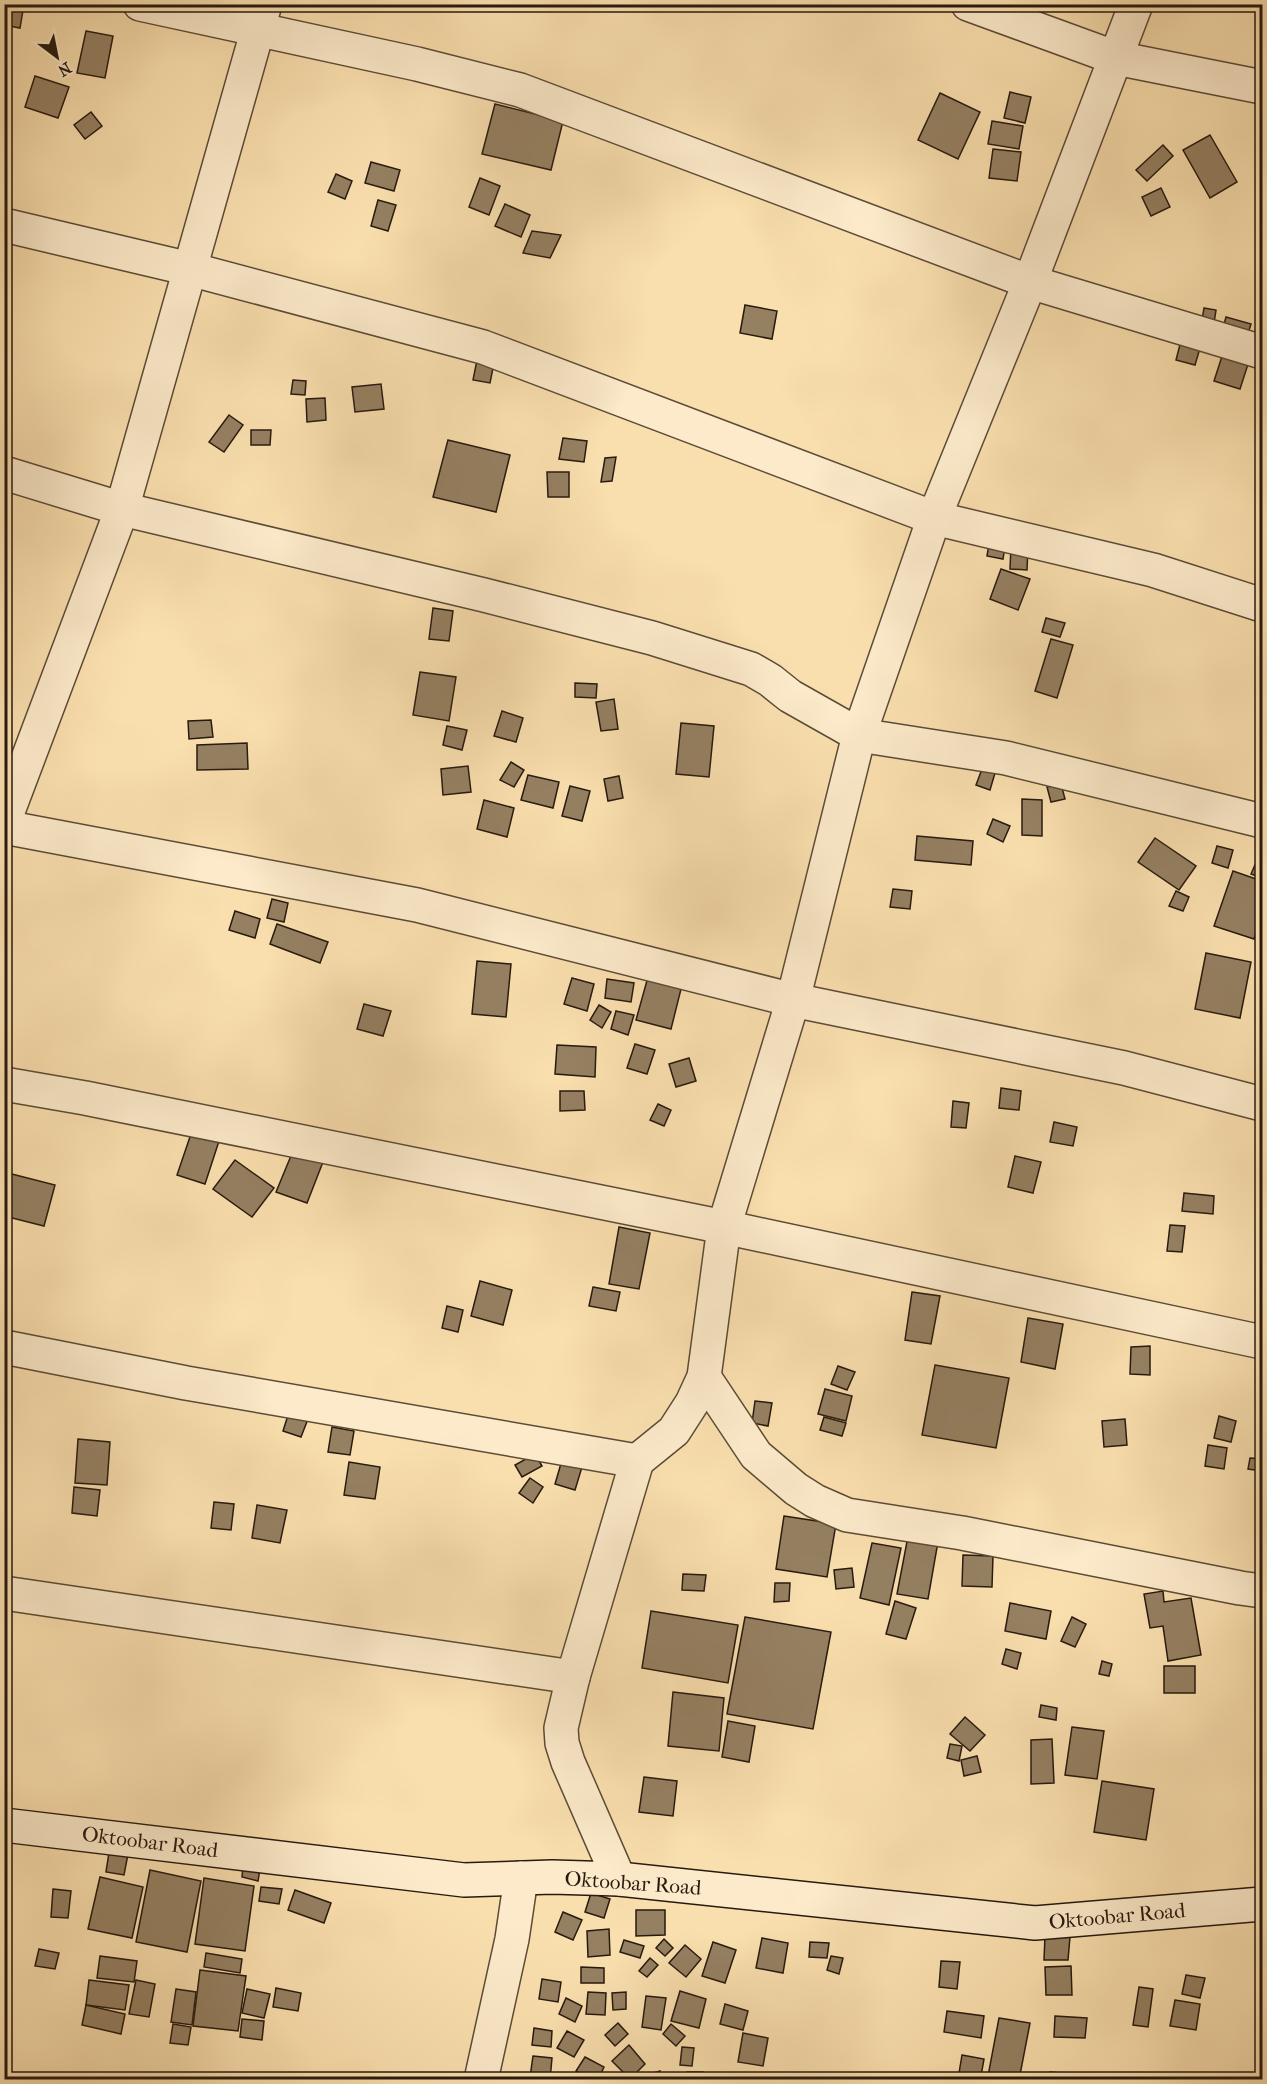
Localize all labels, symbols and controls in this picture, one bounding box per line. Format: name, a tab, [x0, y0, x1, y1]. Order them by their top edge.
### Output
north arrow	[27, 27, 87, 87]
text: N	[54, 58, 75, 81]
street label: Oktoobar Road	[81, 1822, 220, 1862]
street label: Oktoobar Road	[564, 1866, 703, 1900]
street label: Oktoobar Road	[1048, 1898, 1187, 1934]

